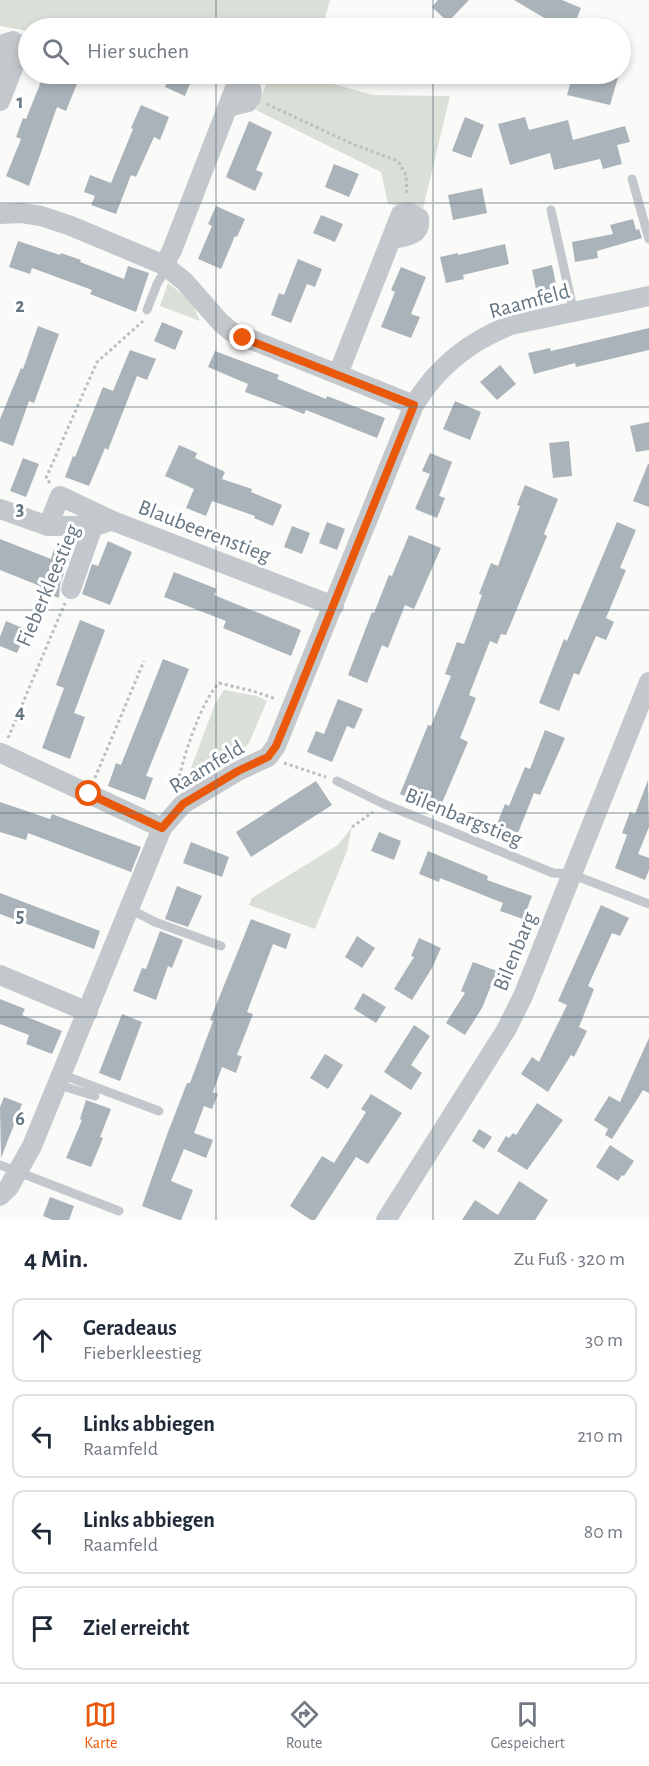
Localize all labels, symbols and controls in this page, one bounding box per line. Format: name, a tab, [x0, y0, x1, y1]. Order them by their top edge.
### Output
search box	[18, 18, 631, 84]
icon: search	[39, 35, 72, 68]
text: Hier suchen	[87, 40, 189, 62]
text: 1	[16, 92, 24, 112]
street label: Raamfeld	[487, 280, 572, 322]
text: 2	[15, 296, 25, 316]
route end	[229, 324, 255, 350]
street label: Blaubeerenstieg	[135, 496, 274, 566]
text: 3	[16, 499, 24, 519]
street label: Fieberkleestieg	[12, 521, 84, 650]
text: 4	[15, 702, 25, 722]
street label: Raamfeld	[165, 736, 248, 798]
route start	[75, 780, 101, 806]
street label: Bilenbargstieg	[402, 783, 526, 851]
text: 5	[16, 906, 24, 926]
street label: Bilenbarg	[489, 908, 541, 994]
text: 6	[15, 1109, 25, 1129]
text: 4 Min.	[24, 1246, 88, 1272]
text: Zu Fuß · 320 m	[514, 1249, 625, 1269]
text: Geradeaus	[83, 1317, 177, 1339]
icon: ahead	[26, 1324, 59, 1357]
text: 30 m	[585, 1330, 623, 1350]
text: Fieberkleestieg	[83, 1343, 202, 1363]
text: Links abbiegen	[83, 1413, 215, 1435]
icon: left	[26, 1420, 59, 1453]
text: 210 m	[577, 1426, 623, 1446]
text: Raamfeld	[83, 1439, 158, 1459]
text: Links abbiegen	[83, 1509, 215, 1531]
icon: left	[26, 1516, 59, 1549]
text: 80 m	[584, 1522, 623, 1542]
text: Raamfeld	[83, 1535, 158, 1555]
icon: arrive	[26, 1612, 59, 1645]
text: Ziel erreicht	[83, 1617, 190, 1639]
tab: Karte	[84, 1698, 117, 1753]
tab: Route	[286, 1698, 322, 1753]
tab: Gespeichert	[491, 1698, 565, 1753]

